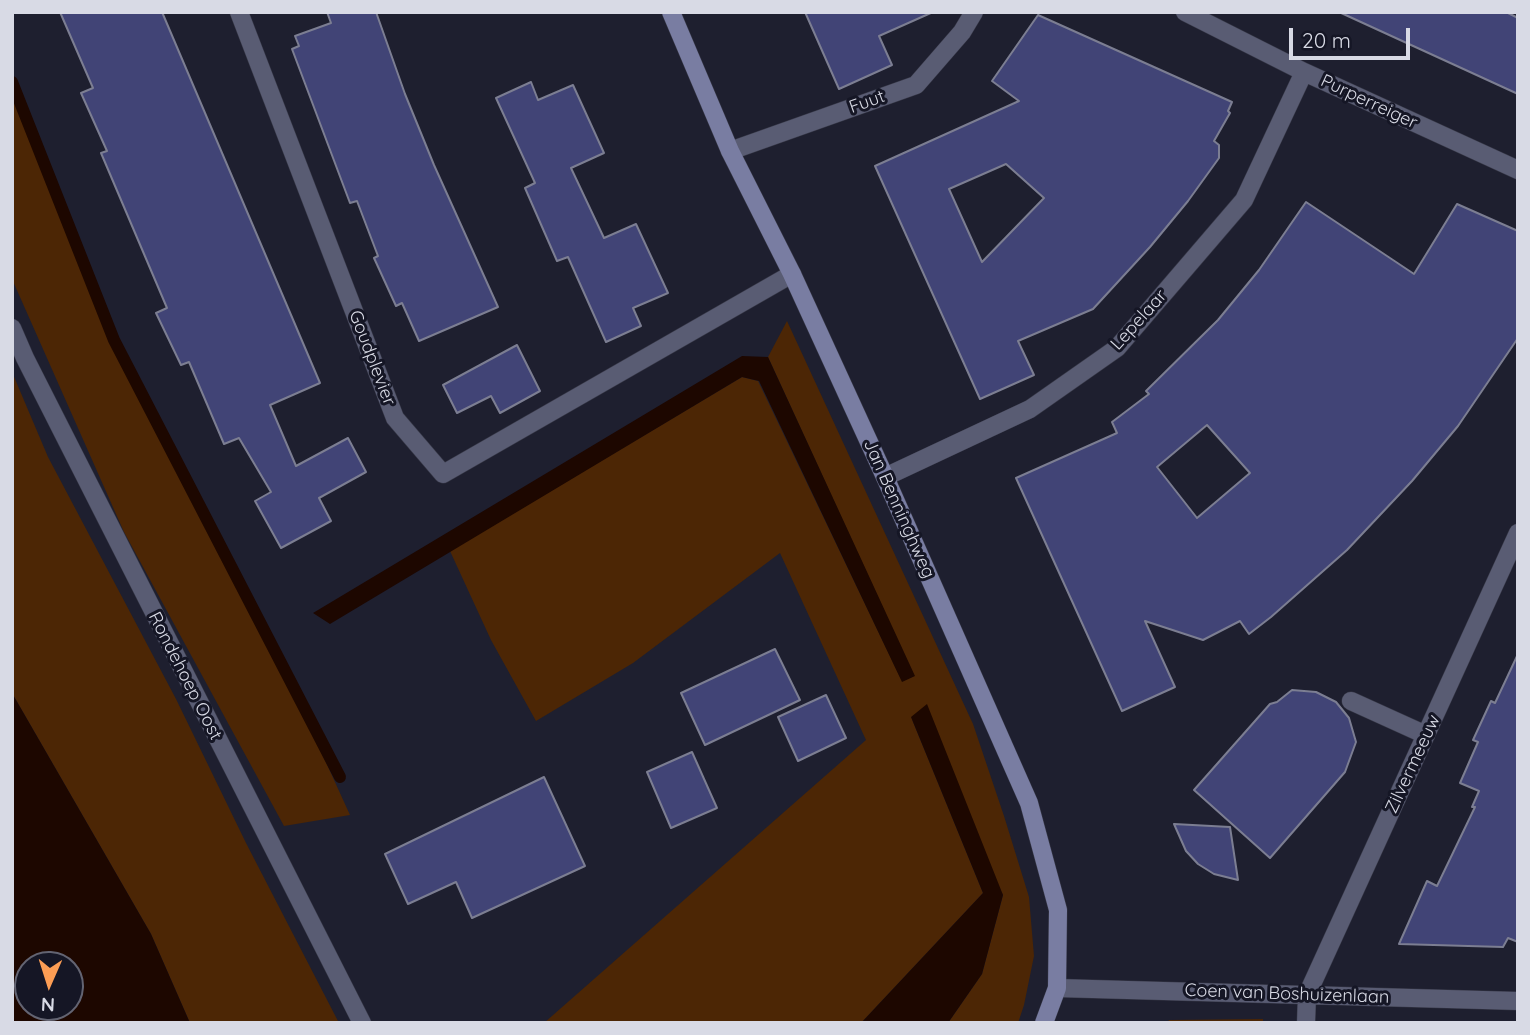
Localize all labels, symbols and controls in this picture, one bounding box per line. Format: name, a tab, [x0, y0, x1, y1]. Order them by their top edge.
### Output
scale bar	[1292, 14, 1413, 58]
text: 20 m	[1302, 27, 1351, 53]
street label: Purperreiger	[1317, 70, 1421, 134]
street label: Fuut	[846, 86, 888, 118]
street label: Lepelaar	[1106, 285, 1172, 355]
street label: Goudplevier	[344, 307, 400, 409]
street label: Jan Benninghweg	[859, 436, 939, 582]
street label: Rondehoep Oost	[143, 608, 227, 744]
street label: Zilvermeeuw	[1381, 711, 1445, 817]
north arrow	[14, 951, 84, 1021]
street label: Coen van Boshuizenlaan	[1184, 980, 1390, 1008]
text: N	[40, 993, 56, 1017]

